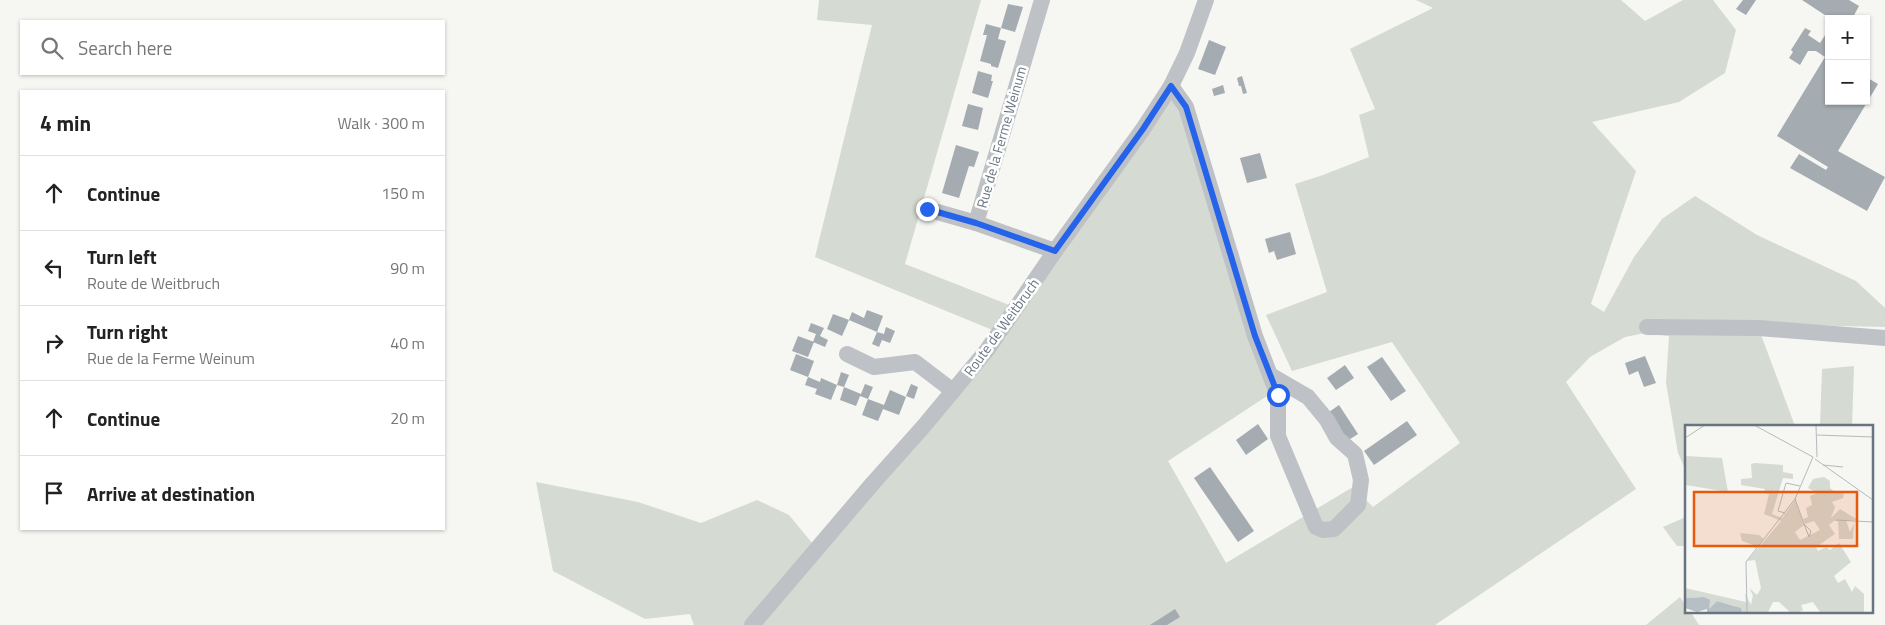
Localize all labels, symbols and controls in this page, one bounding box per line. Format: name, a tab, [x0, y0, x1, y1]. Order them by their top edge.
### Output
map controls	[1825, 15, 1870, 105]
button: +	[1825, 15, 1870, 60]
search box	[20, 20, 445, 75]
text: Search here	[78, 33, 172, 62]
icon: search	[38, 34, 66, 62]
button: −	[1825, 60, 1870, 105]
street label: Rue de la Ferme Weinum	[971, 64, 1031, 210]
text: 4 min	[40, 107, 91, 139]
text: Walk · 300 m	[337, 111, 425, 135]
icon: ahead	[40, 179, 68, 207]
text: Continue	[87, 179, 160, 208]
text: 150 m	[381, 181, 425, 205]
route end	[916, 198, 939, 221]
text: Turn left	[87, 242, 157, 271]
icon: left	[40, 254, 68, 282]
text: 90 m	[390, 256, 425, 280]
text: Route de Weitbruch	[87, 271, 220, 295]
street label: Route de Weitbruch	[958, 274, 1044, 380]
text: Turn right	[87, 317, 168, 346]
icon: right	[40, 329, 68, 357]
text: 40 m	[390, 331, 425, 355]
text: Rue de la Ferme Weinum	[87, 346, 255, 370]
route start	[1267, 384, 1290, 407]
icon: ahead	[40, 404, 68, 432]
text: Continue	[87, 404, 160, 433]
text: 20 m	[390, 406, 425, 430]
inset map	[1685, 425, 1872, 612]
icon: arrive	[40, 479, 68, 507]
text: Arrive at destination	[87, 479, 255, 508]

